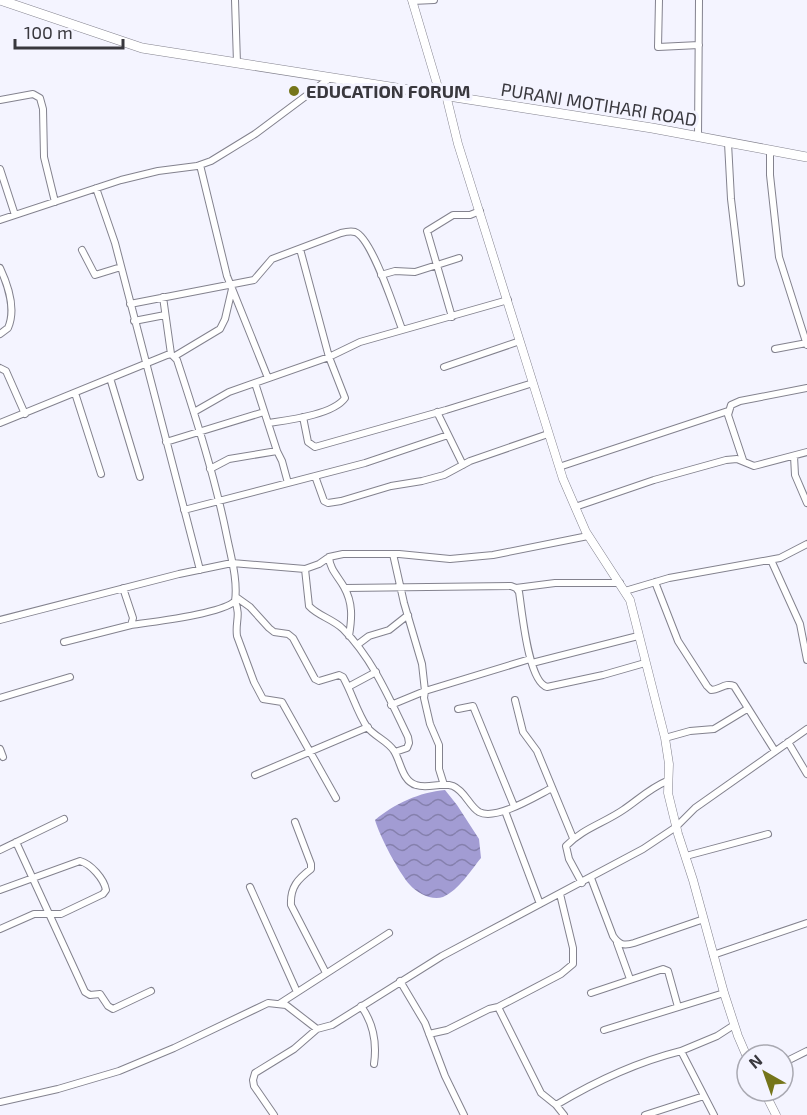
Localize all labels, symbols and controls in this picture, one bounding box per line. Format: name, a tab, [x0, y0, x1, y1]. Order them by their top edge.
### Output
scale bar	[15, 12, 123, 50]
text: 100 m	[24, 21, 73, 43]
street label: PURANI MOTIHARI ROAD	[499, 78, 699, 130]
place label: EDUCATION FORUM	[306, 80, 471, 102]
marker: EDUCATION FORUM	[287, 84, 301, 98]
north arrow	[735, 1043, 795, 1103]
text: N	[745, 1050, 766, 1072]

